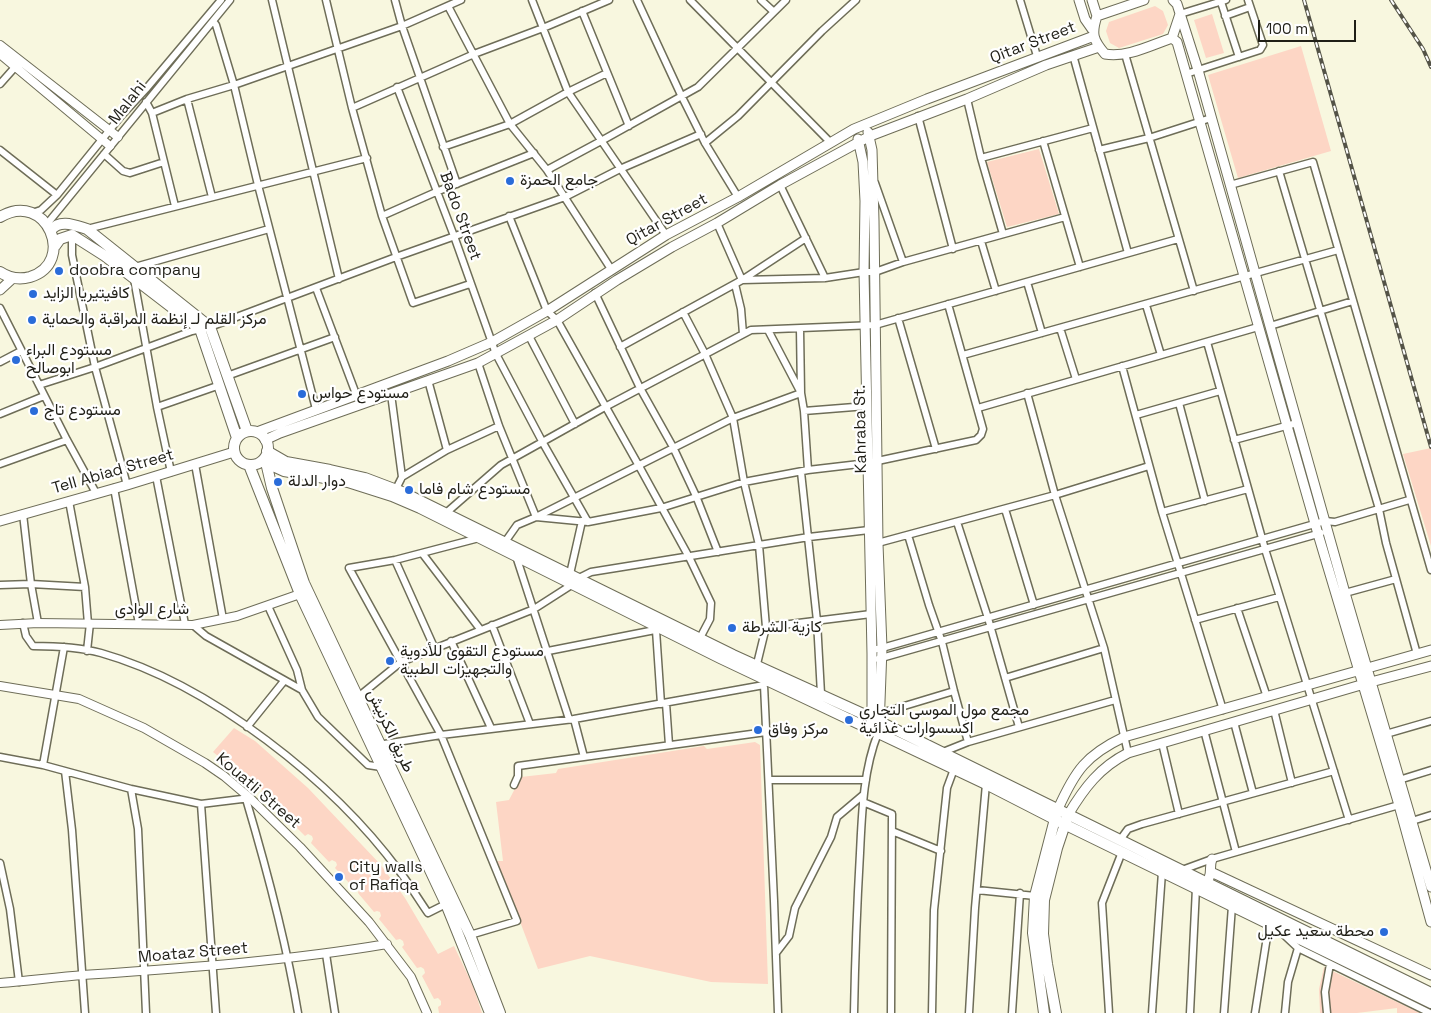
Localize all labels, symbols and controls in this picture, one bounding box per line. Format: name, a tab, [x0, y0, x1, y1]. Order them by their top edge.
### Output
scale bar	[1261, 10, 1358, 42]
street label: Qitar Street	[987, 18, 1079, 68]
text: 100 m	[1266, 19, 1308, 38]
street label: Malahi	[105, 77, 151, 129]
street label: Bado Street	[435, 169, 485, 263]
place label: جامع الحمزة	[520, 171, 598, 191]
marker: جامع الحمزة	[504, 175, 516, 187]
street label: Qitar Street	[623, 190, 711, 250]
place label: doobra company	[69, 261, 201, 281]
marker: doobra company	[53, 265, 65, 277]
place label: كافيتيريا الزايد	[43, 284, 130, 304]
marker: كافيتيريا الزايد	[27, 288, 39, 300]
place label: مركز القلم لـ إنظمة المراقبة والحماية	[42, 310, 267, 330]
marker: مركز القلم لـ إنظمة المراقبة والحماية	[26, 314, 38, 326]
place label: مستودع البراء ابوصالح	[26, 341, 112, 379]
marker: مستودع البراء ابوصالح	[10, 354, 22, 366]
place label: مستودع حواس	[312, 384, 409, 404]
street label: Kahraba St.	[851, 385, 871, 473]
marker: مستودع حواس	[296, 388, 308, 400]
place label: مستودع تاج	[44, 401, 121, 421]
marker: مستودع تاج	[28, 405, 40, 417]
street label: Tell Abiad Street	[50, 445, 176, 499]
place label: دوار الدلة	[288, 472, 346, 492]
marker: دوار الدلة	[272, 476, 284, 488]
place label: مستودع شام فاما	[419, 480, 530, 500]
marker: مستودع شام فاما	[403, 484, 415, 496]
street label: شارع الوادى	[115, 600, 189, 620]
place label: كازية الشرطة	[742, 618, 822, 638]
marker: كازية الشرطة	[726, 622, 738, 634]
place label: مستودع التقوى للأدوية والتجهيزات الطبية	[400, 642, 544, 680]
marker: مستودع التقوى للأدوية والتجهيزات الطبية	[384, 655, 396, 667]
street label: طريق الكرنيش	[362, 686, 418, 776]
place label: مجمع مول الموسى التجاري اكسسوارات غذائية	[859, 701, 1029, 739]
marker: مجمع مول الموسى التجاري اكسسوارات غذائية	[843, 714, 855, 726]
place label: مركز وفاق	[768, 720, 828, 740]
marker: مركز وفاق	[752, 724, 764, 736]
street label: Kouatli Street	[212, 749, 304, 833]
place label: City walls of Rafiqa	[349, 858, 423, 896]
marker: City walls of Rafiqa	[333, 871, 345, 883]
place label: محطة سعيد عكيل	[1258, 922, 1374, 942]
marker: محطة سعيد عكيل	[1378, 926, 1390, 938]
street label: Moataz Street	[137, 939, 249, 967]

